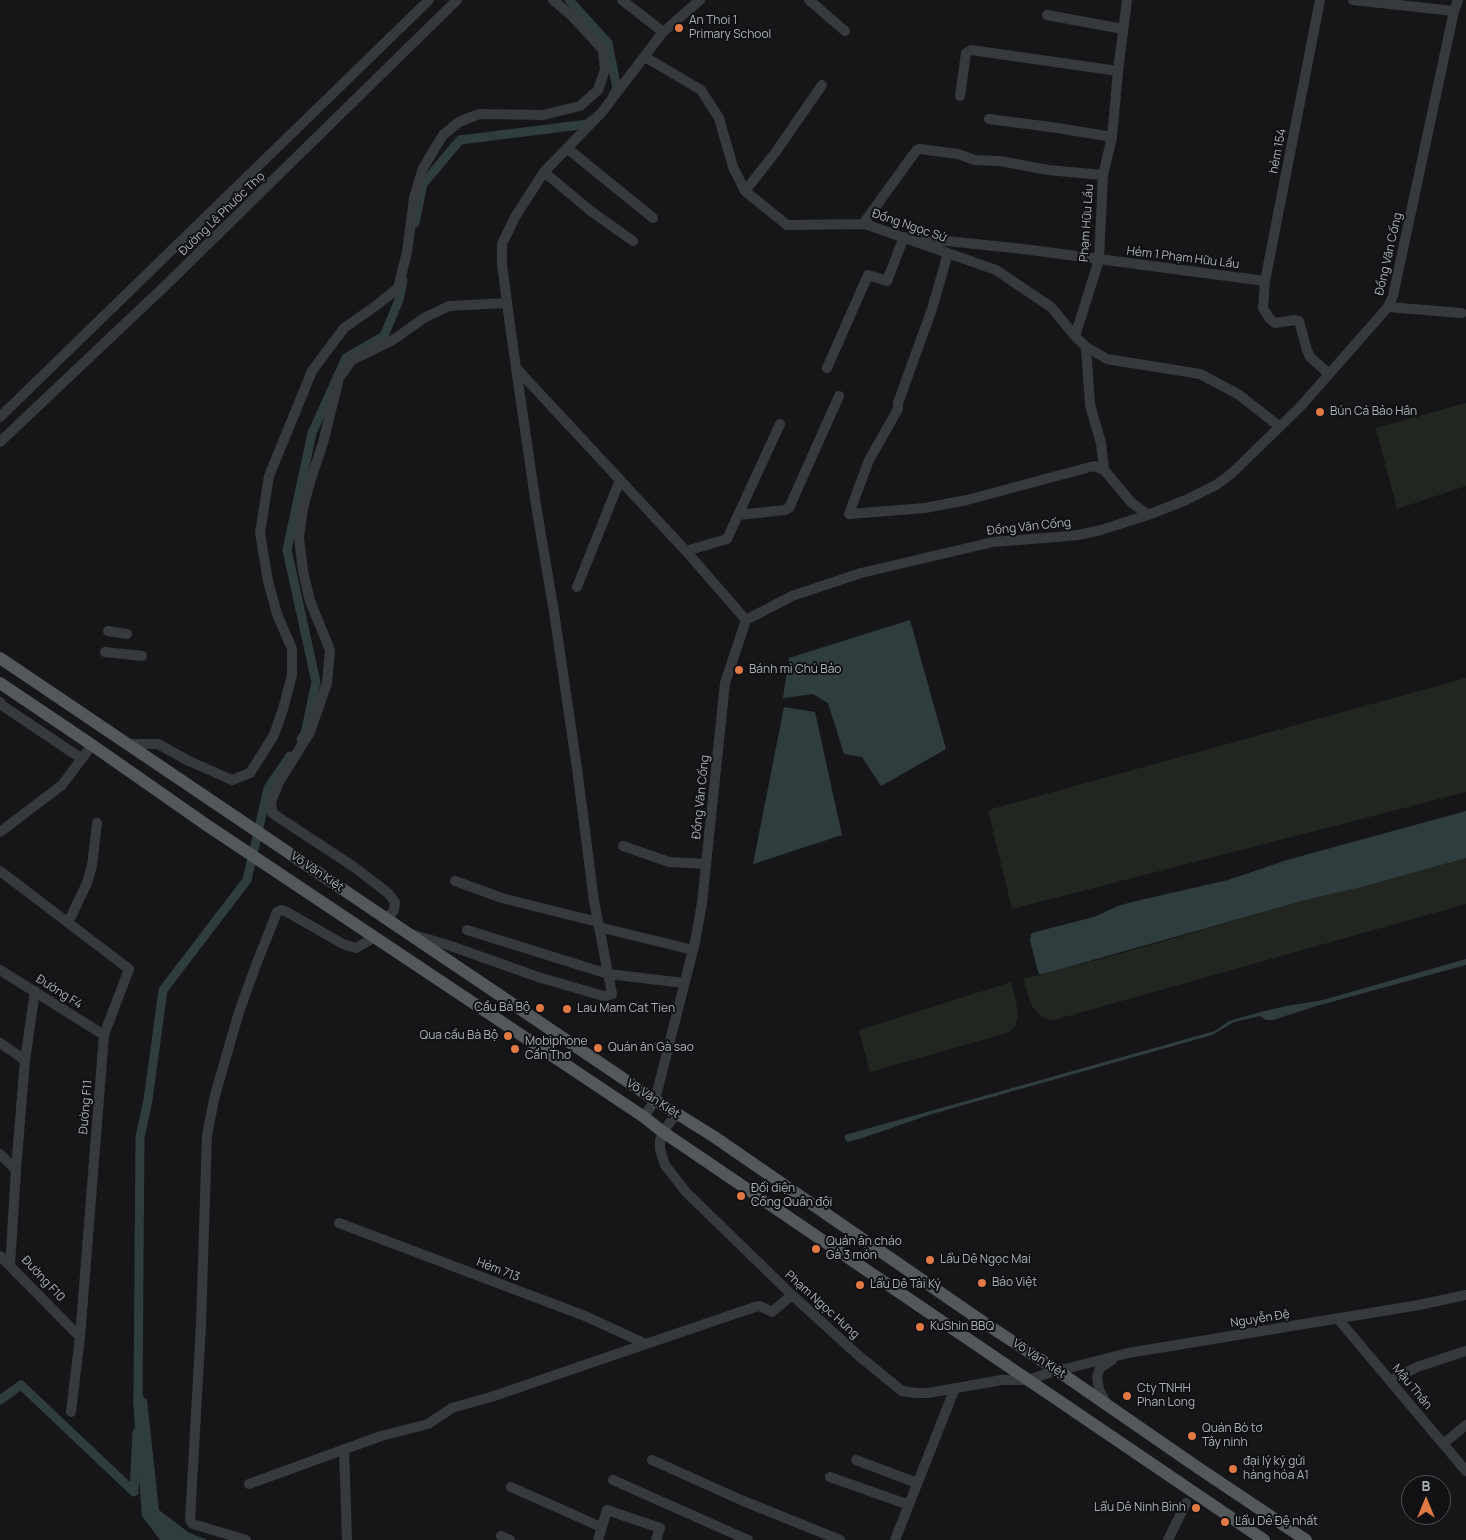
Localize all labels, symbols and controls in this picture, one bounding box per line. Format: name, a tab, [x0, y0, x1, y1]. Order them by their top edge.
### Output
place label: An Thoi 1 Primary School	[689, 14, 771, 42]
marker: An Thoi 1 Primary School	[673, 22, 685, 34]
street label: hẻm 154	[1267, 127, 1289, 175]
street label: Đường Lê Phước Thọ	[176, 169, 268, 259]
street label: Phạm Hữu Lầu	[1077, 183, 1097, 263]
street label: Đồng Ngọc Sứ	[870, 207, 948, 245]
street label: Đồng Văn Cống	[1372, 211, 1406, 297]
street label: Hẻm 1 Phạm Hữu Lầu	[1126, 244, 1240, 272]
place label: Bún Cá Bảo Hân	[1330, 405, 1417, 419]
marker: Bún Cá Bảo Hân	[1314, 406, 1326, 418]
street label: Đồng Văn Cống	[986, 515, 1072, 539]
place label: Bánh mì Chú Bảo	[749, 663, 841, 677]
marker: Bánh mì Chú Bảo	[733, 664, 745, 676]
street label: Đồng Văn Cống	[689, 754, 713, 840]
street label: Võ Văn Kiệt	[288, 849, 346, 895]
street label: Đường F4	[33, 972, 85, 1012]
place label: Cầu Bà Bộ	[474, 1001, 530, 1015]
marker: Cầu Bà Bộ	[534, 1002, 546, 1014]
place label: Lau Mam Cat Tien	[577, 1002, 675, 1016]
marker: Lau Mam Cat Tien	[561, 1003, 573, 1015]
place label: Qua cầu Bà Bộ	[419, 1029, 498, 1043]
marker: Qua cầu Bà Bộ	[502, 1030, 514, 1042]
place label: Mobiphone Cần Thơ	[525, 1035, 588, 1063]
place label: Quán ăn Gà sao	[608, 1041, 694, 1055]
marker: Quán ăn Gà sao	[592, 1042, 604, 1054]
marker: Mobiphone Cần Thơ	[509, 1043, 521, 1055]
street label: Võ Văn Kiệt	[624, 1076, 682, 1122]
street label: Đường F11	[76, 1079, 96, 1135]
place label: Đối diện Cổng Quân đội	[751, 1182, 832, 1210]
marker: Đối diện Cổng Quân đội	[735, 1190, 747, 1202]
place label: Quán ăn cháo Gà 3 món	[826, 1235, 902, 1263]
marker: Quán ăn cháo Gà 3 món	[810, 1243, 822, 1255]
street label: Đường F10	[18, 1253, 68, 1305]
place label: Lẩu Dê Ngọc Mai	[940, 1253, 1031, 1267]
marker: Lẩu Dê Ngọc Mai	[924, 1254, 936, 1266]
street label: Hẻm 713	[474, 1255, 522, 1285]
street label: Phạm Ngọc Hưng	[782, 1268, 862, 1342]
place label: Bảo Việt	[992, 1276, 1037, 1290]
marker: Bảo Việt	[976, 1277, 988, 1289]
place label: Lẩu Dê Tài Ký	[870, 1278, 941, 1292]
marker: Lẩu Dê Tài Ký	[854, 1279, 866, 1291]
street label: Nguyễn Đệ	[1229, 1307, 1291, 1331]
place label: KuShin BBQ	[930, 1320, 994, 1334]
marker: KuShin BBQ	[914, 1321, 926, 1333]
street label: Võ Văn Kiệt	[1010, 1336, 1068, 1382]
street label: Mậu Thân	[1389, 1362, 1435, 1412]
place label: Cty TNHH Phan Long	[1137, 1382, 1195, 1410]
marker: Cty TNHH Phan Long	[1121, 1390, 1133, 1402]
place label: Quán Bò tơ Tây ninh	[1202, 1422, 1263, 1450]
marker: Quán Bò tơ Tây ninh	[1186, 1430, 1198, 1442]
place label: đại lý ký gửi hàng hóa A1	[1243, 1455, 1309, 1483]
marker: đại lý ký gửi hàng hóa A1	[1227, 1463, 1239, 1475]
north arrow	[1401, 1475, 1451, 1525]
text: B	[1422, 1476, 1430, 1495]
place label: Lẩu Dê Ninh Bình	[1094, 1501, 1186, 1515]
marker: Lẩu Dê Ninh Bình	[1190, 1502, 1202, 1514]
place label: Lẩu Dê Đệ nhất	[1235, 1515, 1318, 1529]
marker: Lẩu Dê Đệ nhất	[1219, 1516, 1231, 1528]

